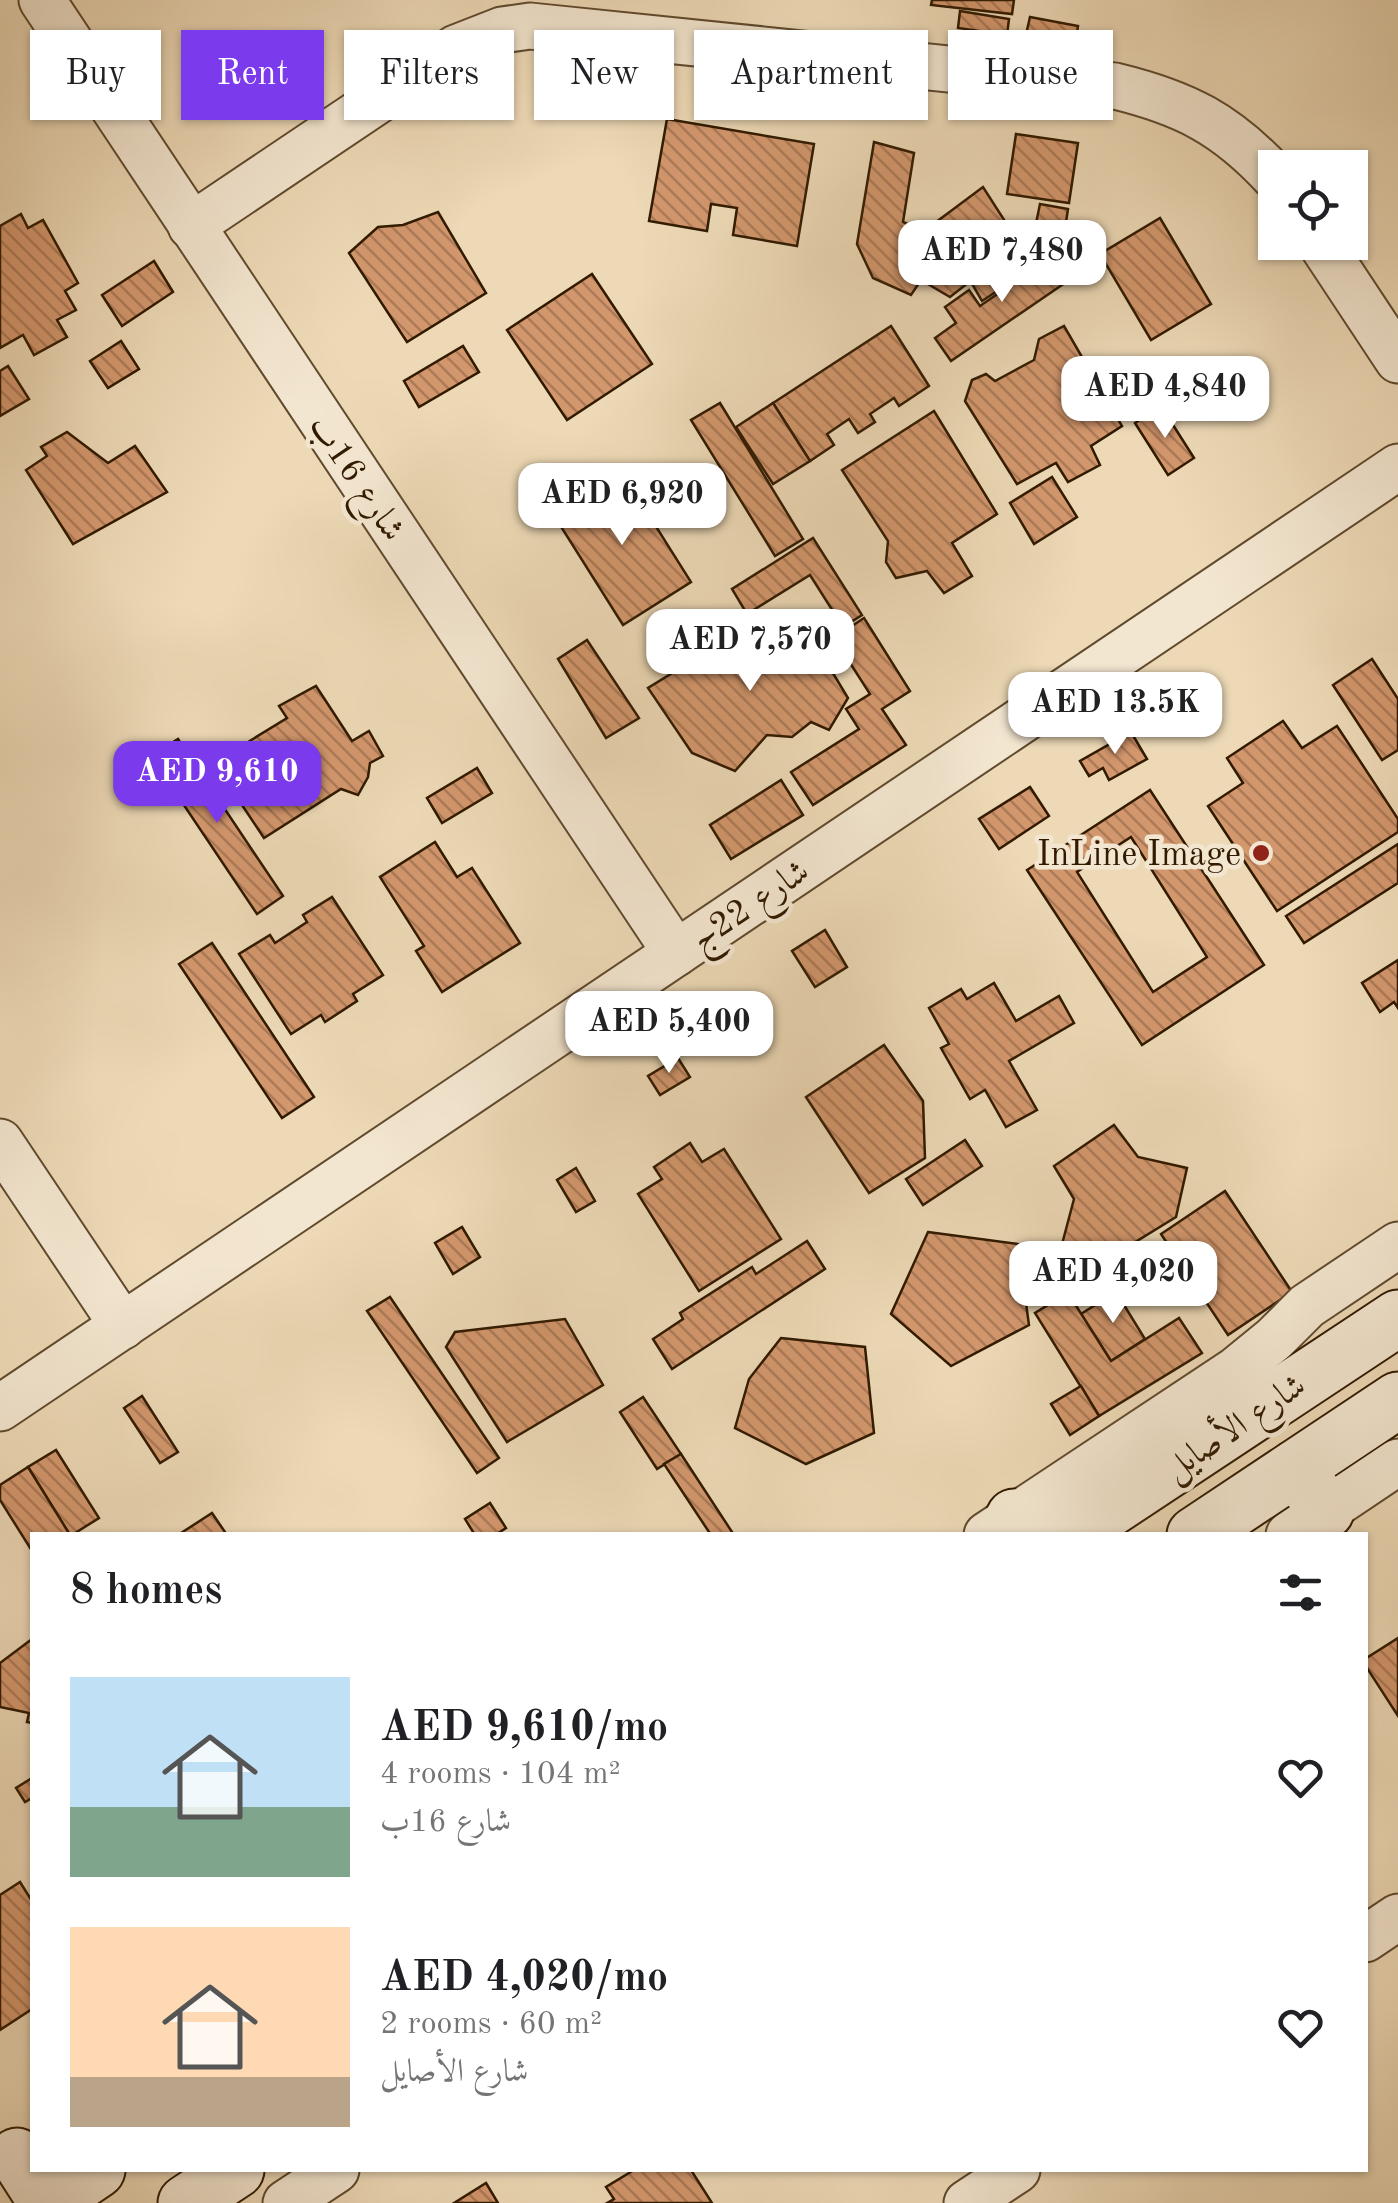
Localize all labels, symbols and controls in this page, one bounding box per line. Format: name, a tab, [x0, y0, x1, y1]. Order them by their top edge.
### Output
chip: Buy	[30, 30, 161, 120]
chip: Rent	[181, 30, 324, 120]
chip: Filters	[344, 30, 514, 120]
chip: New	[534, 30, 674, 120]
chip: Apartment	[694, 30, 928, 120]
chip: House	[948, 30, 1113, 120]
map controls	[1258, 150, 1368, 260]
button: locate	[1258, 150, 1368, 260]
pin: AED 7,480	[888, 220, 1116, 305]
text: AED 7,480	[920, 236, 1084, 268]
pin: AED 4,840	[1051, 356, 1279, 441]
text: AED 4,840	[1083, 372, 1247, 404]
street label: شارع 16ب	[294, 409, 411, 553]
pin: AED 6,920	[508, 463, 736, 548]
text: AED 6,920	[540, 479, 704, 511]
pin: AED 7,570	[636, 609, 864, 694]
text: AED 7,570	[668, 625, 832, 657]
pin: AED 13.5K	[1001, 672, 1229, 757]
text: AED 13.5K	[1030, 688, 1200, 720]
pin: AED 9,610	[103, 741, 331, 826]
text: AED 9,610	[135, 757, 299, 789]
place label: InLine Image	[1037, 838, 1241, 873]
marker: InLine Image	[1250, 842, 1272, 864]
street label: شارع 22ج	[685, 854, 822, 967]
pin: AED 5,400	[555, 991, 783, 1076]
text: AED 5,400	[587, 1007, 751, 1039]
pin: AED 4,020	[999, 1241, 1227, 1326]
text: AED 4,020	[1031, 1257, 1195, 1289]
street label: شارع الأصايل	[1153, 1361, 1317, 1495]
icon: filters	[1273, 1565, 1328, 1620]
text: 8 homes	[70, 1571, 222, 1613]
text: AED 9,610/mo	[380, 1708, 668, 1750]
icon: home	[150, 1717, 270, 1837]
icon: heart	[1273, 1750, 1328, 1805]
text: 4 rooms · 104 m²	[380, 1759, 621, 1791]
text: شارع 16ب	[380, 1807, 511, 1839]
text: AED 4,020/mo	[380, 1958, 668, 2000]
icon: home	[150, 1967, 270, 2087]
icon: heart	[1273, 2000, 1328, 2055]
text: 2 rooms · 60 m²	[380, 2009, 602, 2041]
text: شارع الأصايل	[380, 2057, 528, 2089]

